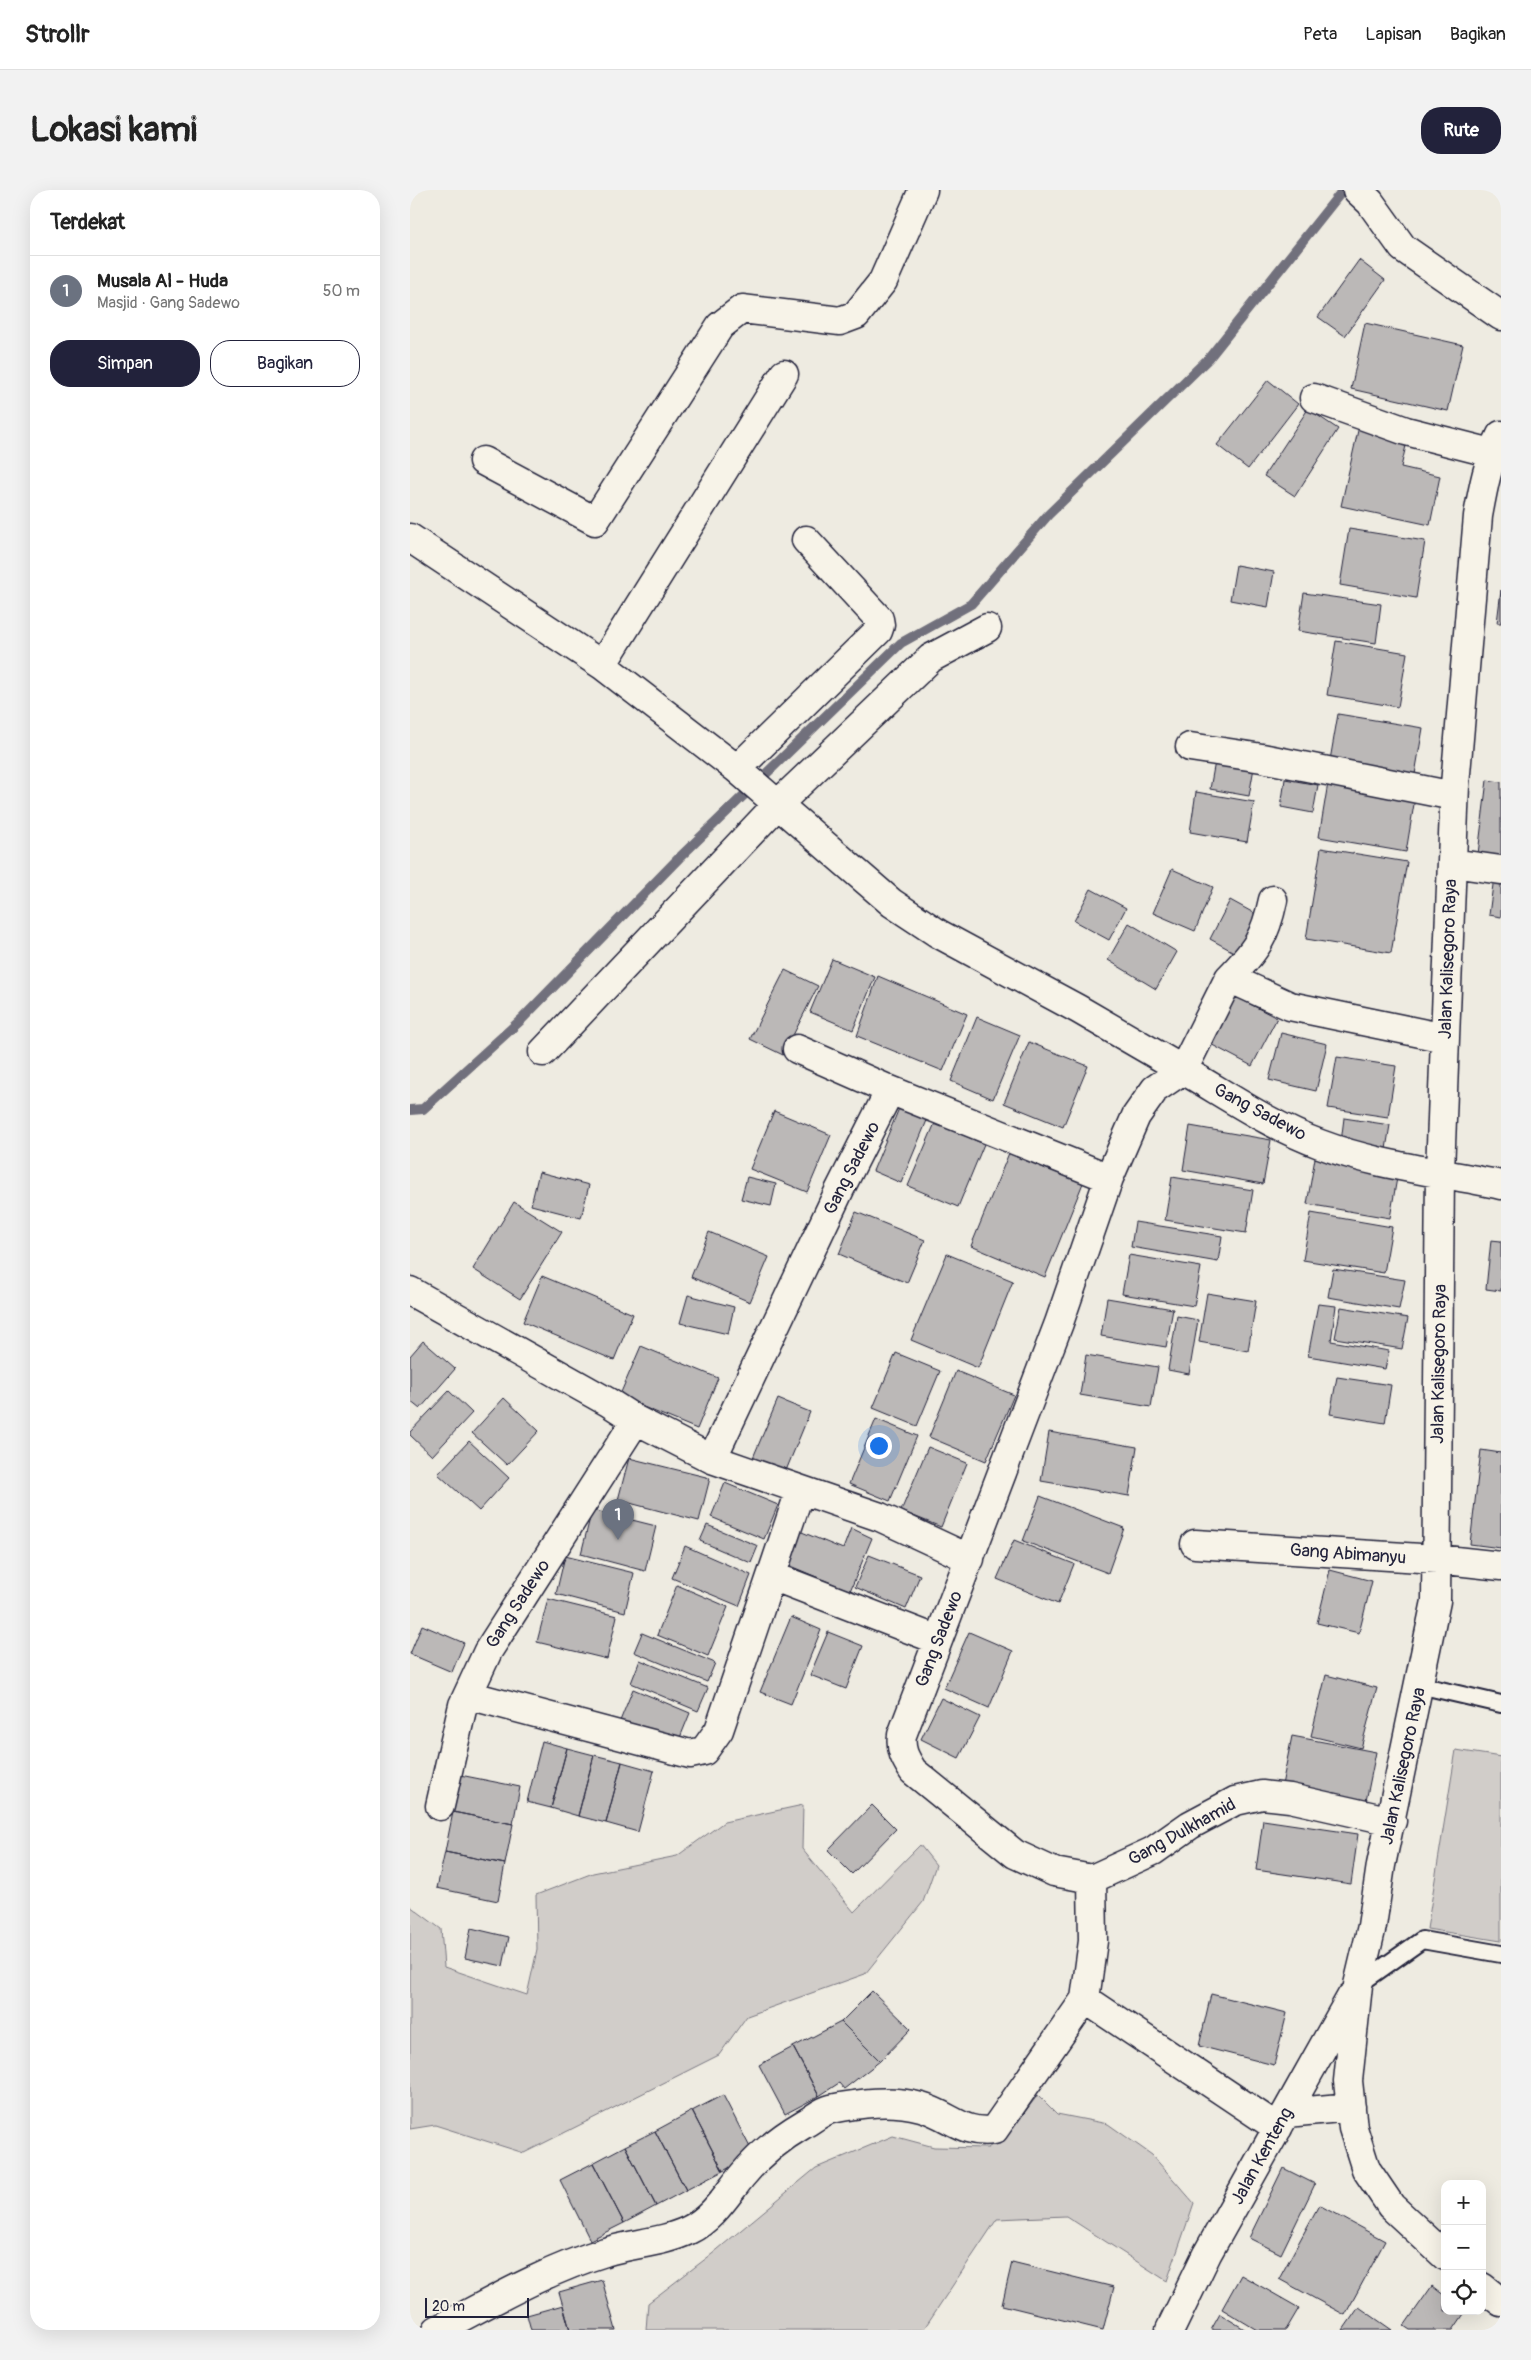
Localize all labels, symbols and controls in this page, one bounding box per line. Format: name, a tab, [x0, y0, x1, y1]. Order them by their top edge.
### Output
text: Strollr	[25, 20, 90, 49]
text: Peta	[1303, 23, 1337, 46]
text: Lapisan	[1365, 23, 1422, 46]
text: Bagikan	[1450, 23, 1506, 46]
button: Rute	[1421, 107, 1501, 154]
text: Lokasi kami	[30, 108, 197, 152]
text: Terdekat	[50, 209, 125, 236]
text: Musala Al - Huda	[97, 269, 228, 293]
text: 1	[63, 281, 69, 301]
text: 50 m	[323, 281, 360, 301]
text: Masjid · Gang Sadewo	[97, 293, 240, 313]
button: Simpan	[50, 340, 200, 387]
button: Bagikan	[210, 340, 360, 387]
street label: Jalan Kalisegoro Raya	[1434, 879, 1462, 1039]
street label: Gang Sadewo	[1210, 1078, 1310, 1146]
street label: Gang Sadewo	[819, 1117, 885, 1218]
street label: Jalan Kalisegoro Raya	[1426, 1284, 1452, 1444]
your location	[866, 1433, 892, 1459]
pin: 1	[602, 1499, 634, 1540]
street label: Gang Abimanyu	[1289, 1538, 1407, 1570]
street label: Gang Sadewo	[481, 1555, 555, 1653]
street label: Gang Sadewo	[910, 1587, 968, 1690]
street label: Jalan Kalisegoro Raya	[1375, 1685, 1431, 1847]
street label: Gang Dulkhamid	[1124, 1793, 1240, 1871]
street label: Jalan Kenteng	[1226, 2103, 1298, 2209]
map controls	[1441, 2180, 1486, 2315]
button: +	[1441, 2180, 1486, 2225]
button: −	[1441, 2225, 1486, 2270]
button: locate	[1441, 2270, 1486, 2315]
scale bar	[425, 2295, 529, 2318]
text: 20 m	[432, 2298, 465, 2315]

